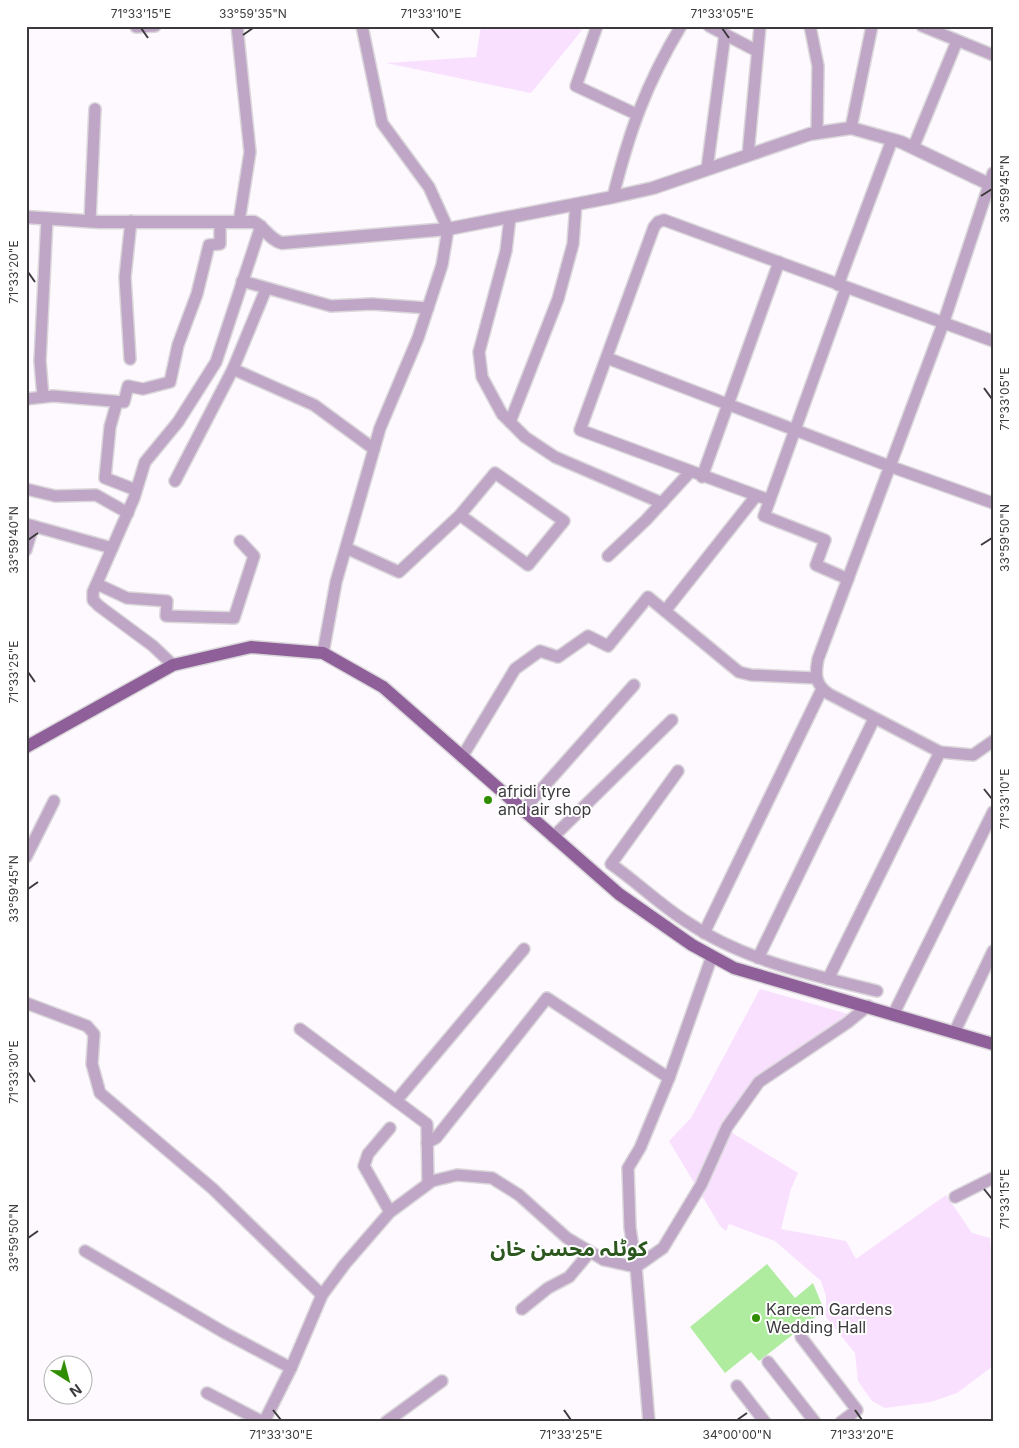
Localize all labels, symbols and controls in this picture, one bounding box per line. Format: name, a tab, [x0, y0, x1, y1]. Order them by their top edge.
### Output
text: 71°33'15"E	[111, 6, 171, 21]
text: 33°59'35"N	[219, 6, 287, 21]
text: 71°33'10"E	[401, 6, 461, 21]
text: 71°33'05"E	[690, 6, 754, 21]
text: 33°59'45"N	[997, 155, 1012, 223]
text: 71°33'20"E	[6, 240, 21, 304]
text: 71°33'05"E	[997, 367, 1012, 431]
text: 33°59'50"N	[997, 504, 1012, 572]
text: 33°59'40"N	[6, 506, 21, 574]
text: 71°33'25"E	[6, 641, 21, 703]
text: 71°33'10"E	[997, 769, 1012, 829]
place label: afridi tyre and air shop	[498, 781, 591, 819]
marker: afridi tyre and air shop	[482, 794, 494, 806]
text: 33°59'45"N	[6, 855, 21, 923]
text: 71°33'30"E	[6, 1040, 21, 1104]
text: 71°33'15"E	[997, 1169, 1012, 1229]
text: 33°59'50"N	[6, 1204, 21, 1272]
district label: کوٹلہ محسن خان	[490, 1236, 648, 1261]
place label: Kareem Gardens Wedding Hall	[766, 1299, 892, 1337]
marker: Kareem Gardens Wedding Hall	[750, 1312, 762, 1324]
north arrow	[42, 1356, 92, 1406]
text: N	[67, 1381, 85, 1401]
text: 71°33'30"E	[249, 1427, 313, 1442]
text: 71°33'25"E	[540, 1427, 602, 1442]
text: 34°00'00"N	[703, 1427, 771, 1442]
text: 71°33'20"E	[830, 1427, 894, 1442]

